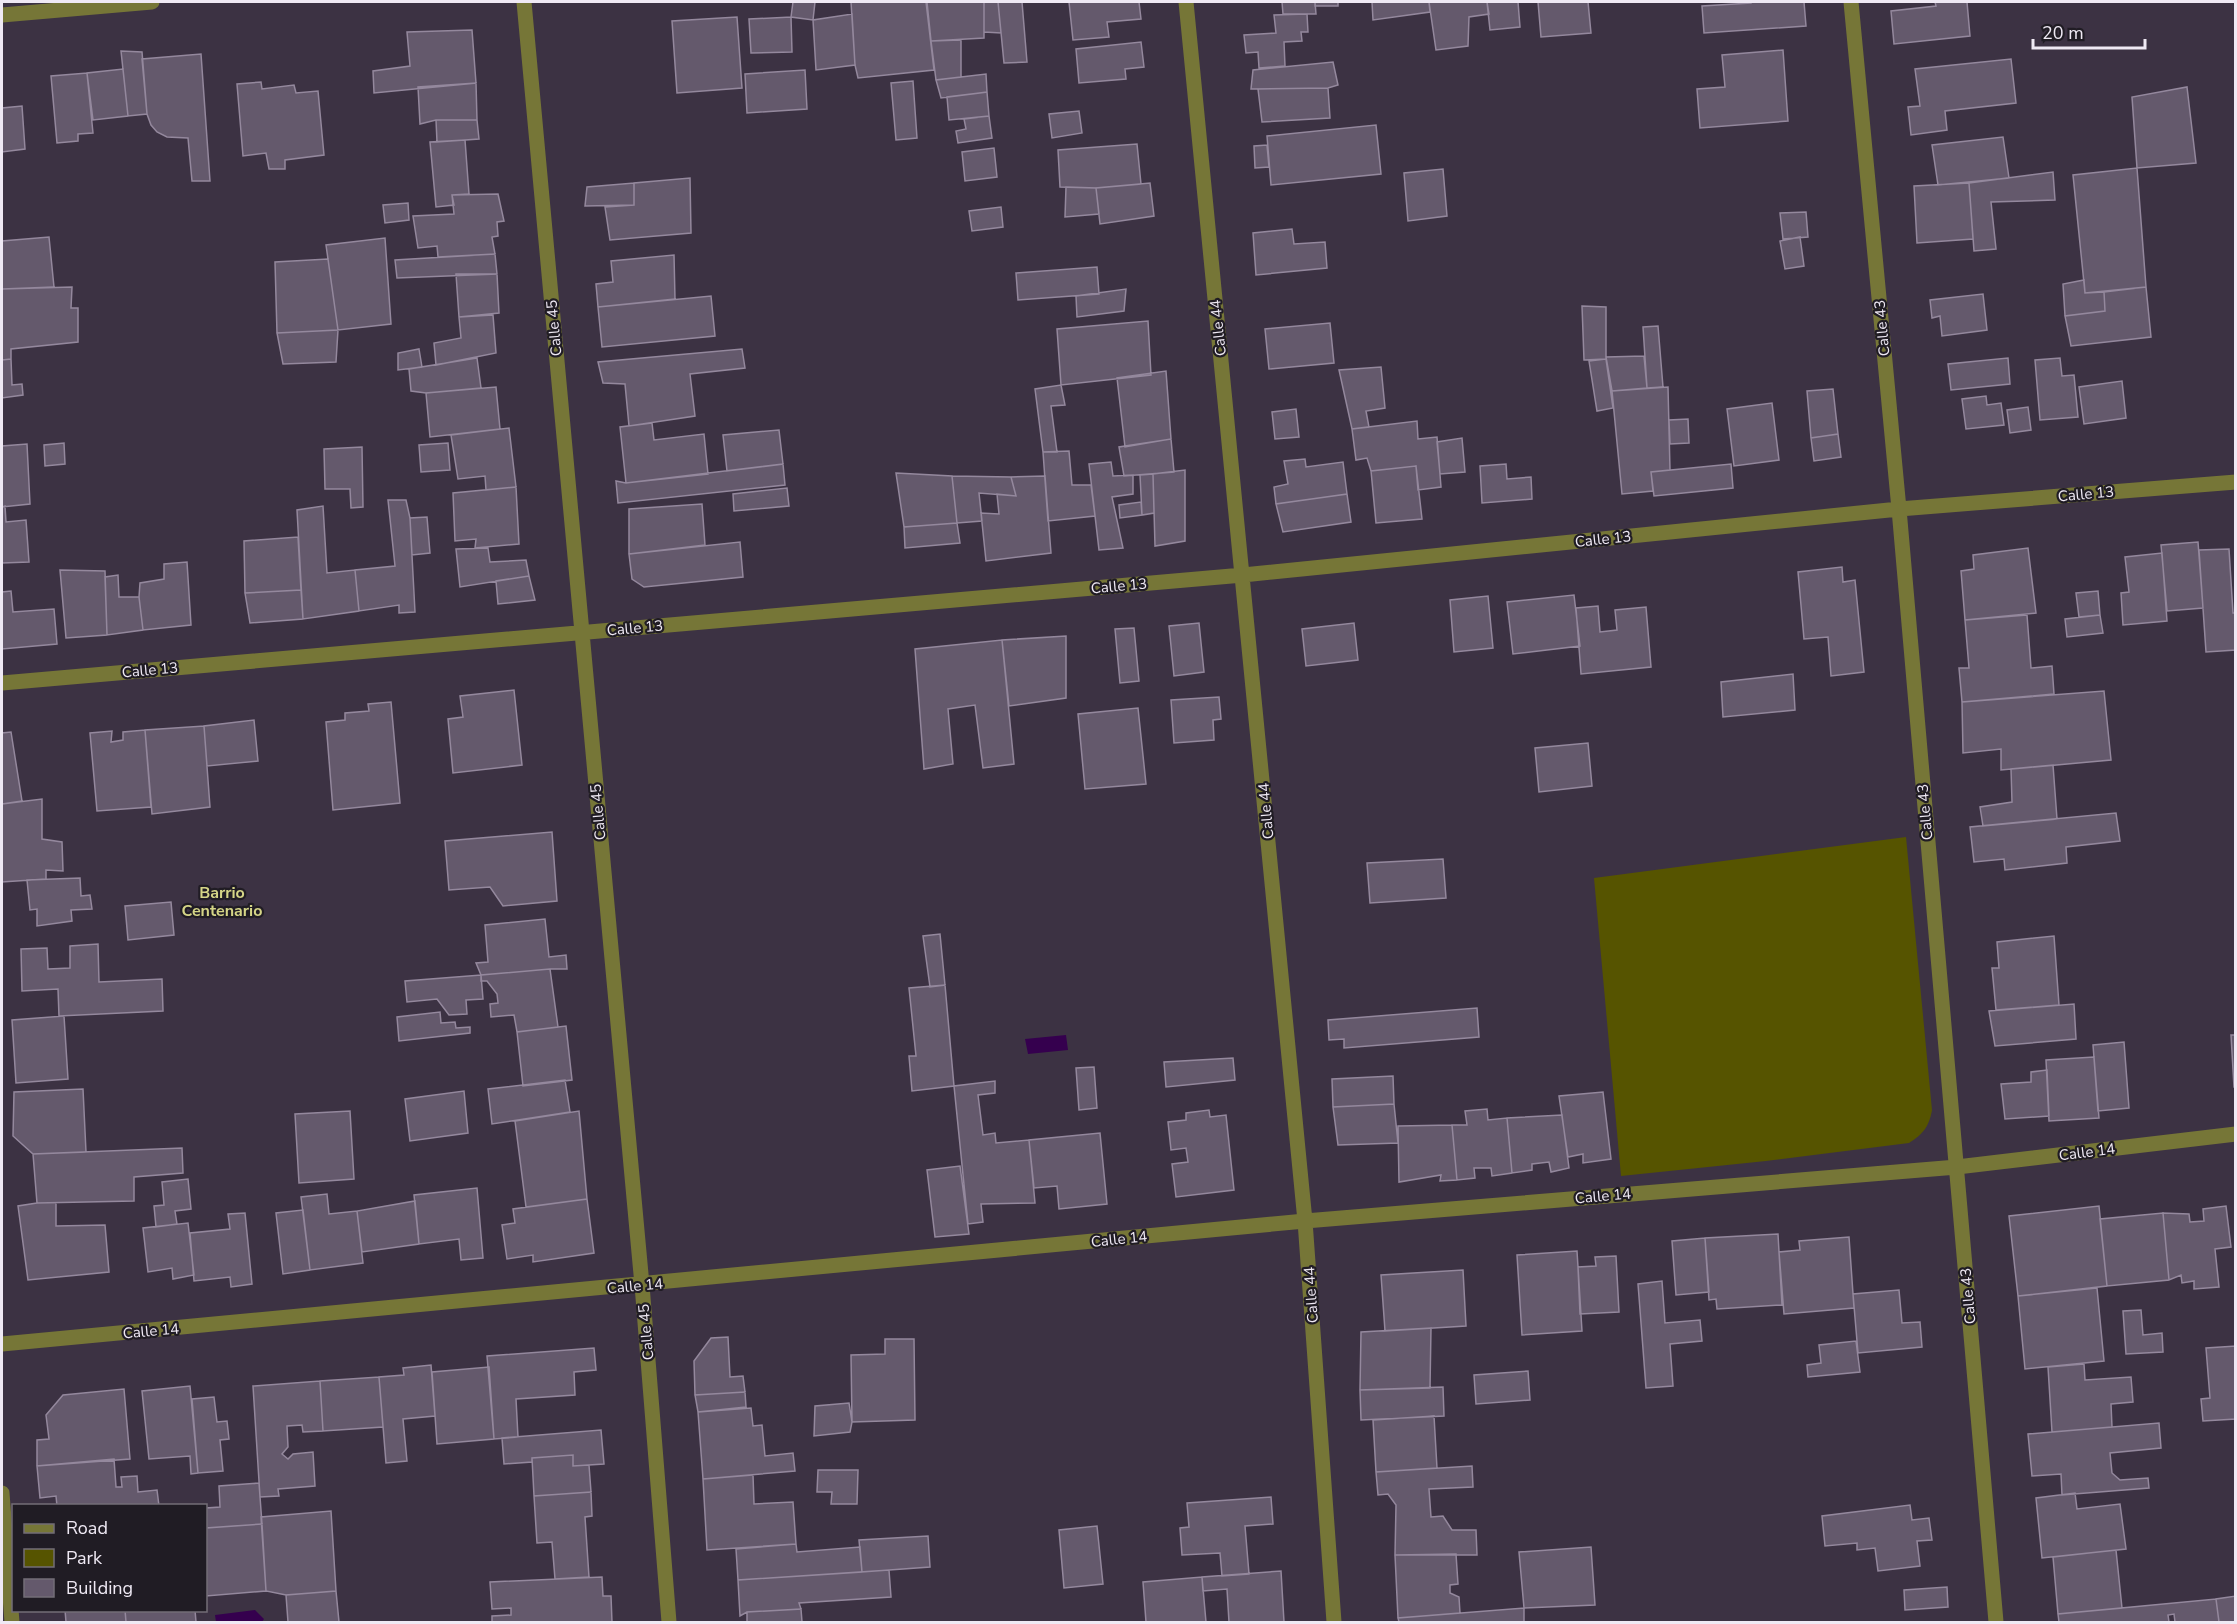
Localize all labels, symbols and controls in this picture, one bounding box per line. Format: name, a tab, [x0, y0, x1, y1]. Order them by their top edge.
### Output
scale bar	[2033, 12, 2146, 50]
text: 20 m	[2042, 21, 2084, 45]
street label: Calle 45	[542, 299, 566, 357]
street label: Calle 44	[1205, 299, 1231, 357]
street label: Calle 43	[1870, 299, 1894, 357]
street label: Calle 13	[2057, 482, 2115, 506]
street label: Calle 13	[1574, 526, 1632, 552]
street label: Calle 13	[1090, 574, 1148, 598]
street label: Calle 13	[606, 616, 664, 640]
street label: Calle 13	[121, 658, 179, 682]
street label: Calle 44	[1254, 782, 1278, 840]
street label: Calle 45	[586, 783, 610, 841]
street label: Calle 43	[1913, 783, 1937, 841]
district label: Barrio Centenario	[182, 882, 262, 922]
street label: Calle 14	[2058, 1139, 2116, 1165]
street label: Calle 14	[1574, 1184, 1632, 1208]
street label: Calle 14	[1090, 1226, 1148, 1252]
street label: Calle 44	[1299, 1266, 1323, 1324]
street label: Calle 43	[1956, 1267, 1980, 1325]
street label: Calle 14	[606, 1274, 664, 1298]
street label: Calle 45	[634, 1303, 658, 1361]
street label: Calle 14	[122, 1319, 180, 1343]
legend	[12, 1504, 207, 1612]
text: Road	[66, 1516, 108, 1540]
text: Park	[66, 1546, 103, 1570]
text: Building	[66, 1576, 133, 1600]

